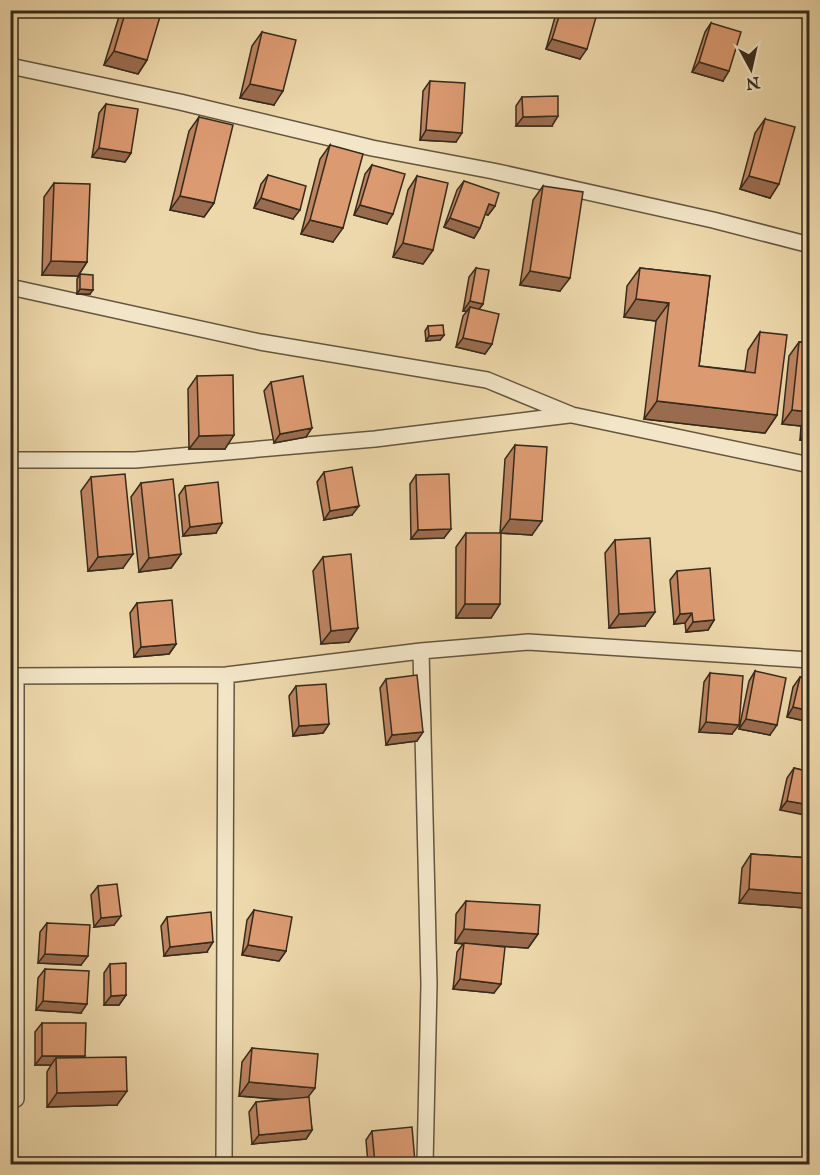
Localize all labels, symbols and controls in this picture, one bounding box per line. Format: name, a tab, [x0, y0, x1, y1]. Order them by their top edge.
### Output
north arrow	[721, 39, 781, 99]
text: N	[744, 71, 762, 93]

